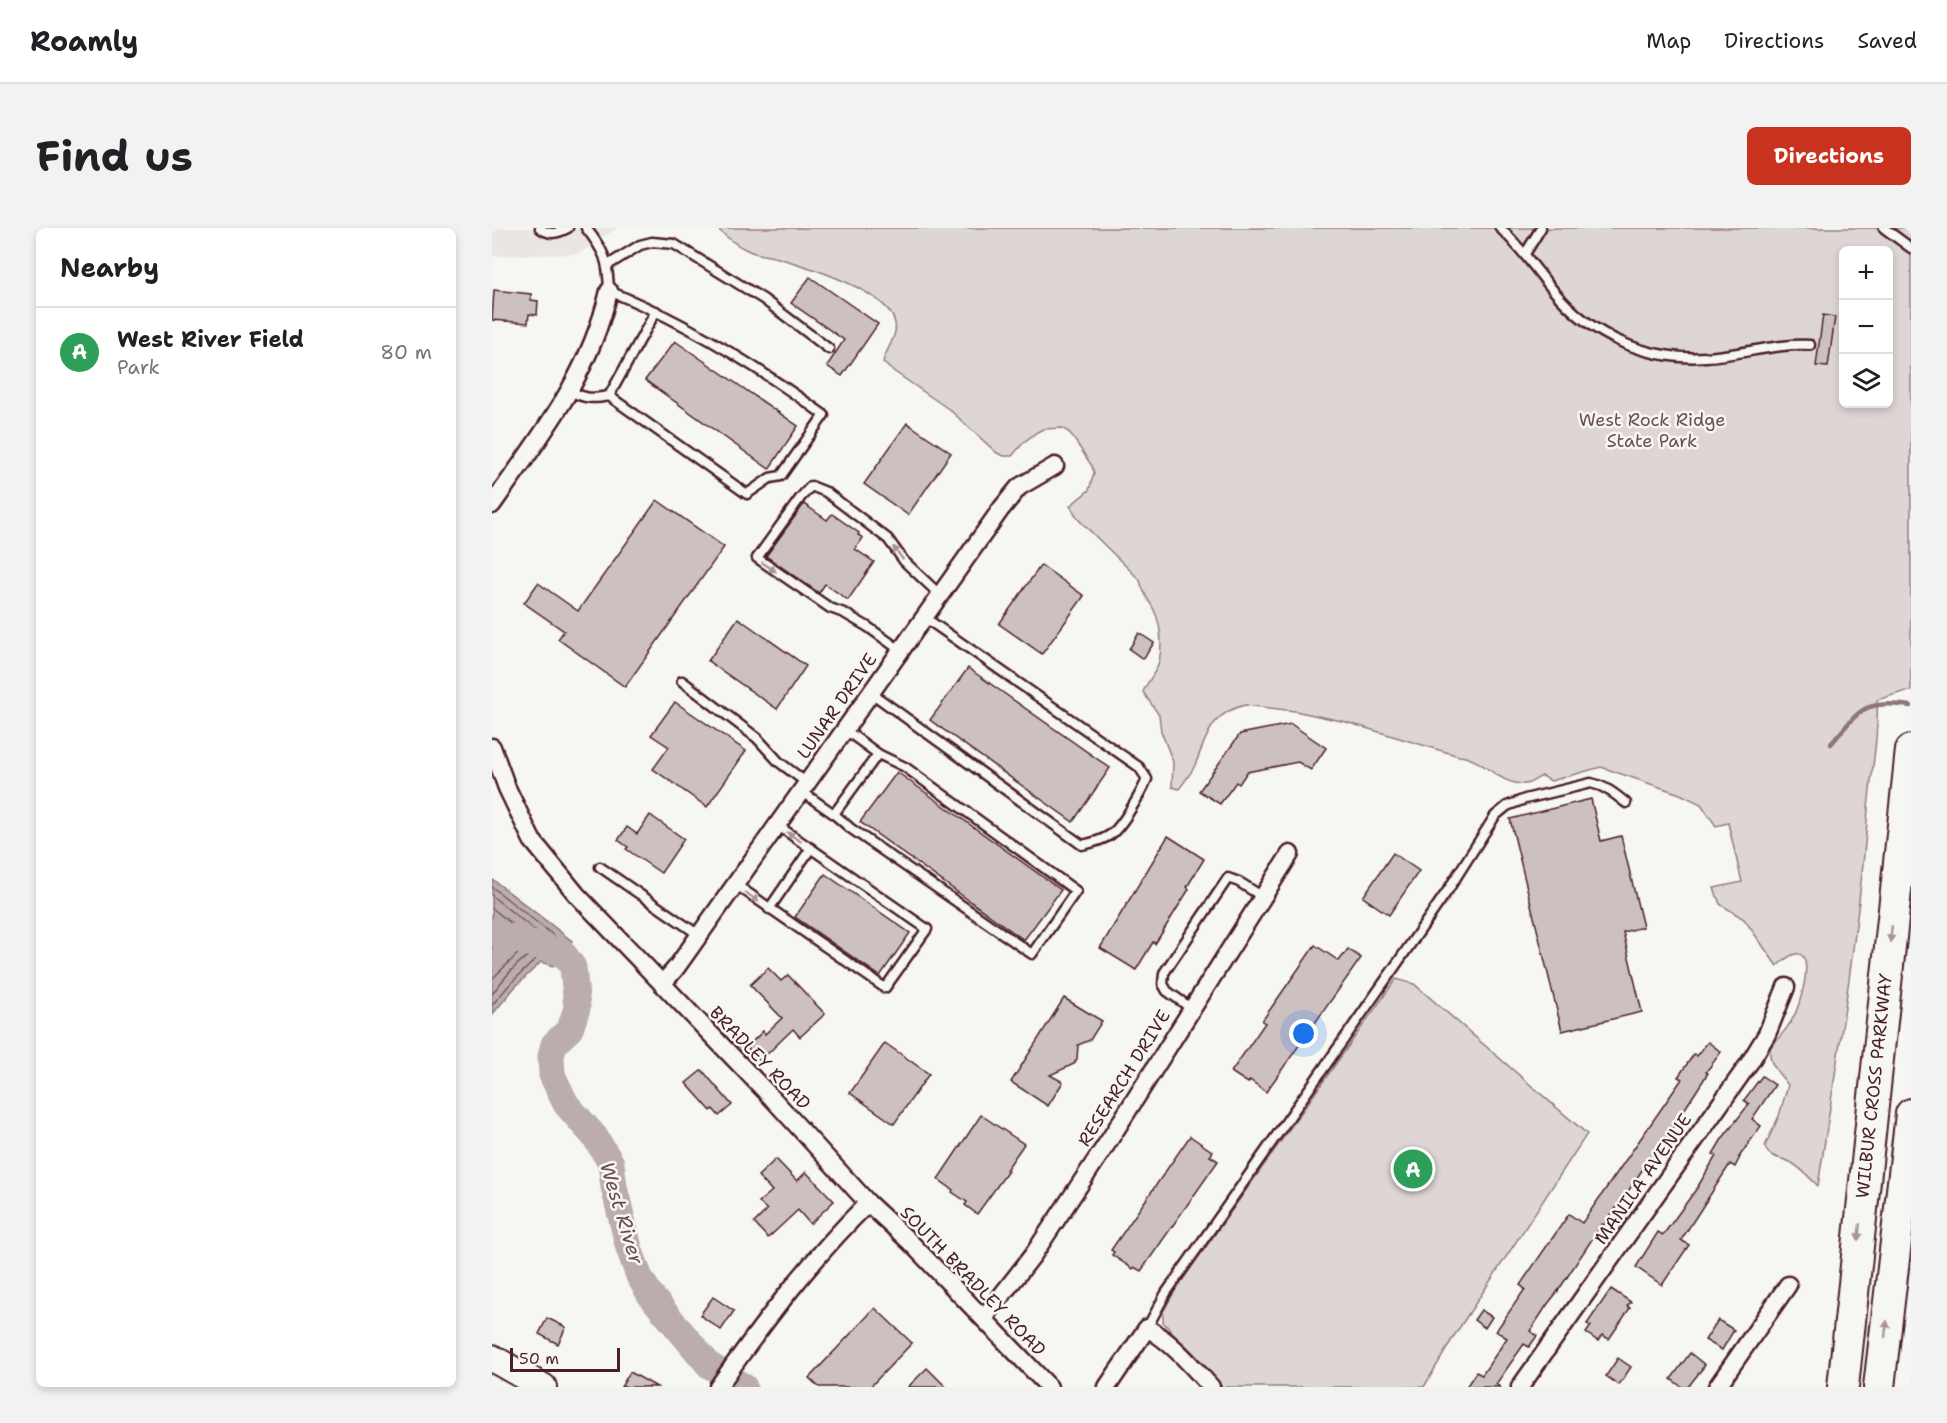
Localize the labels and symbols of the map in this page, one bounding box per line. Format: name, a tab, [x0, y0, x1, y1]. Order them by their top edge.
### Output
park label: West Rock Ridge State Park	[1579, 408, 1725, 453]
one-way arrow	[892, 545, 904, 561]
one-way arrow	[761, 561, 777, 572]
street label: LUNAR DRIVE	[792, 648, 882, 764]
one-way arrow	[786, 832, 802, 843]
one-way arrow	[745, 890, 760, 902]
one-way arrow	[1886, 924, 1896, 943]
street label: WILBUR CROSS PARKWAY	[1850, 972, 1898, 1200]
street label: BRADLEY ROAD	[704, 1001, 816, 1115]
street label: RESEARCH DRIVE	[1072, 1005, 1176, 1151]
your location	[1289, 1019, 1318, 1048]
street label: MANILA AVENUE	[1589, 1109, 1697, 1249]
pin: A	[1394, 1146, 1432, 1192]
water label: West River	[594, 1159, 650, 1268]
street label: SOUTH BRADLEY ROAD	[895, 1201, 1051, 1361]
one-way arrow	[1854, 1222, 1864, 1241]
one-way arrow	[1881, 1319, 1891, 1338]
scale bar	[510, 1345, 620, 1372]

